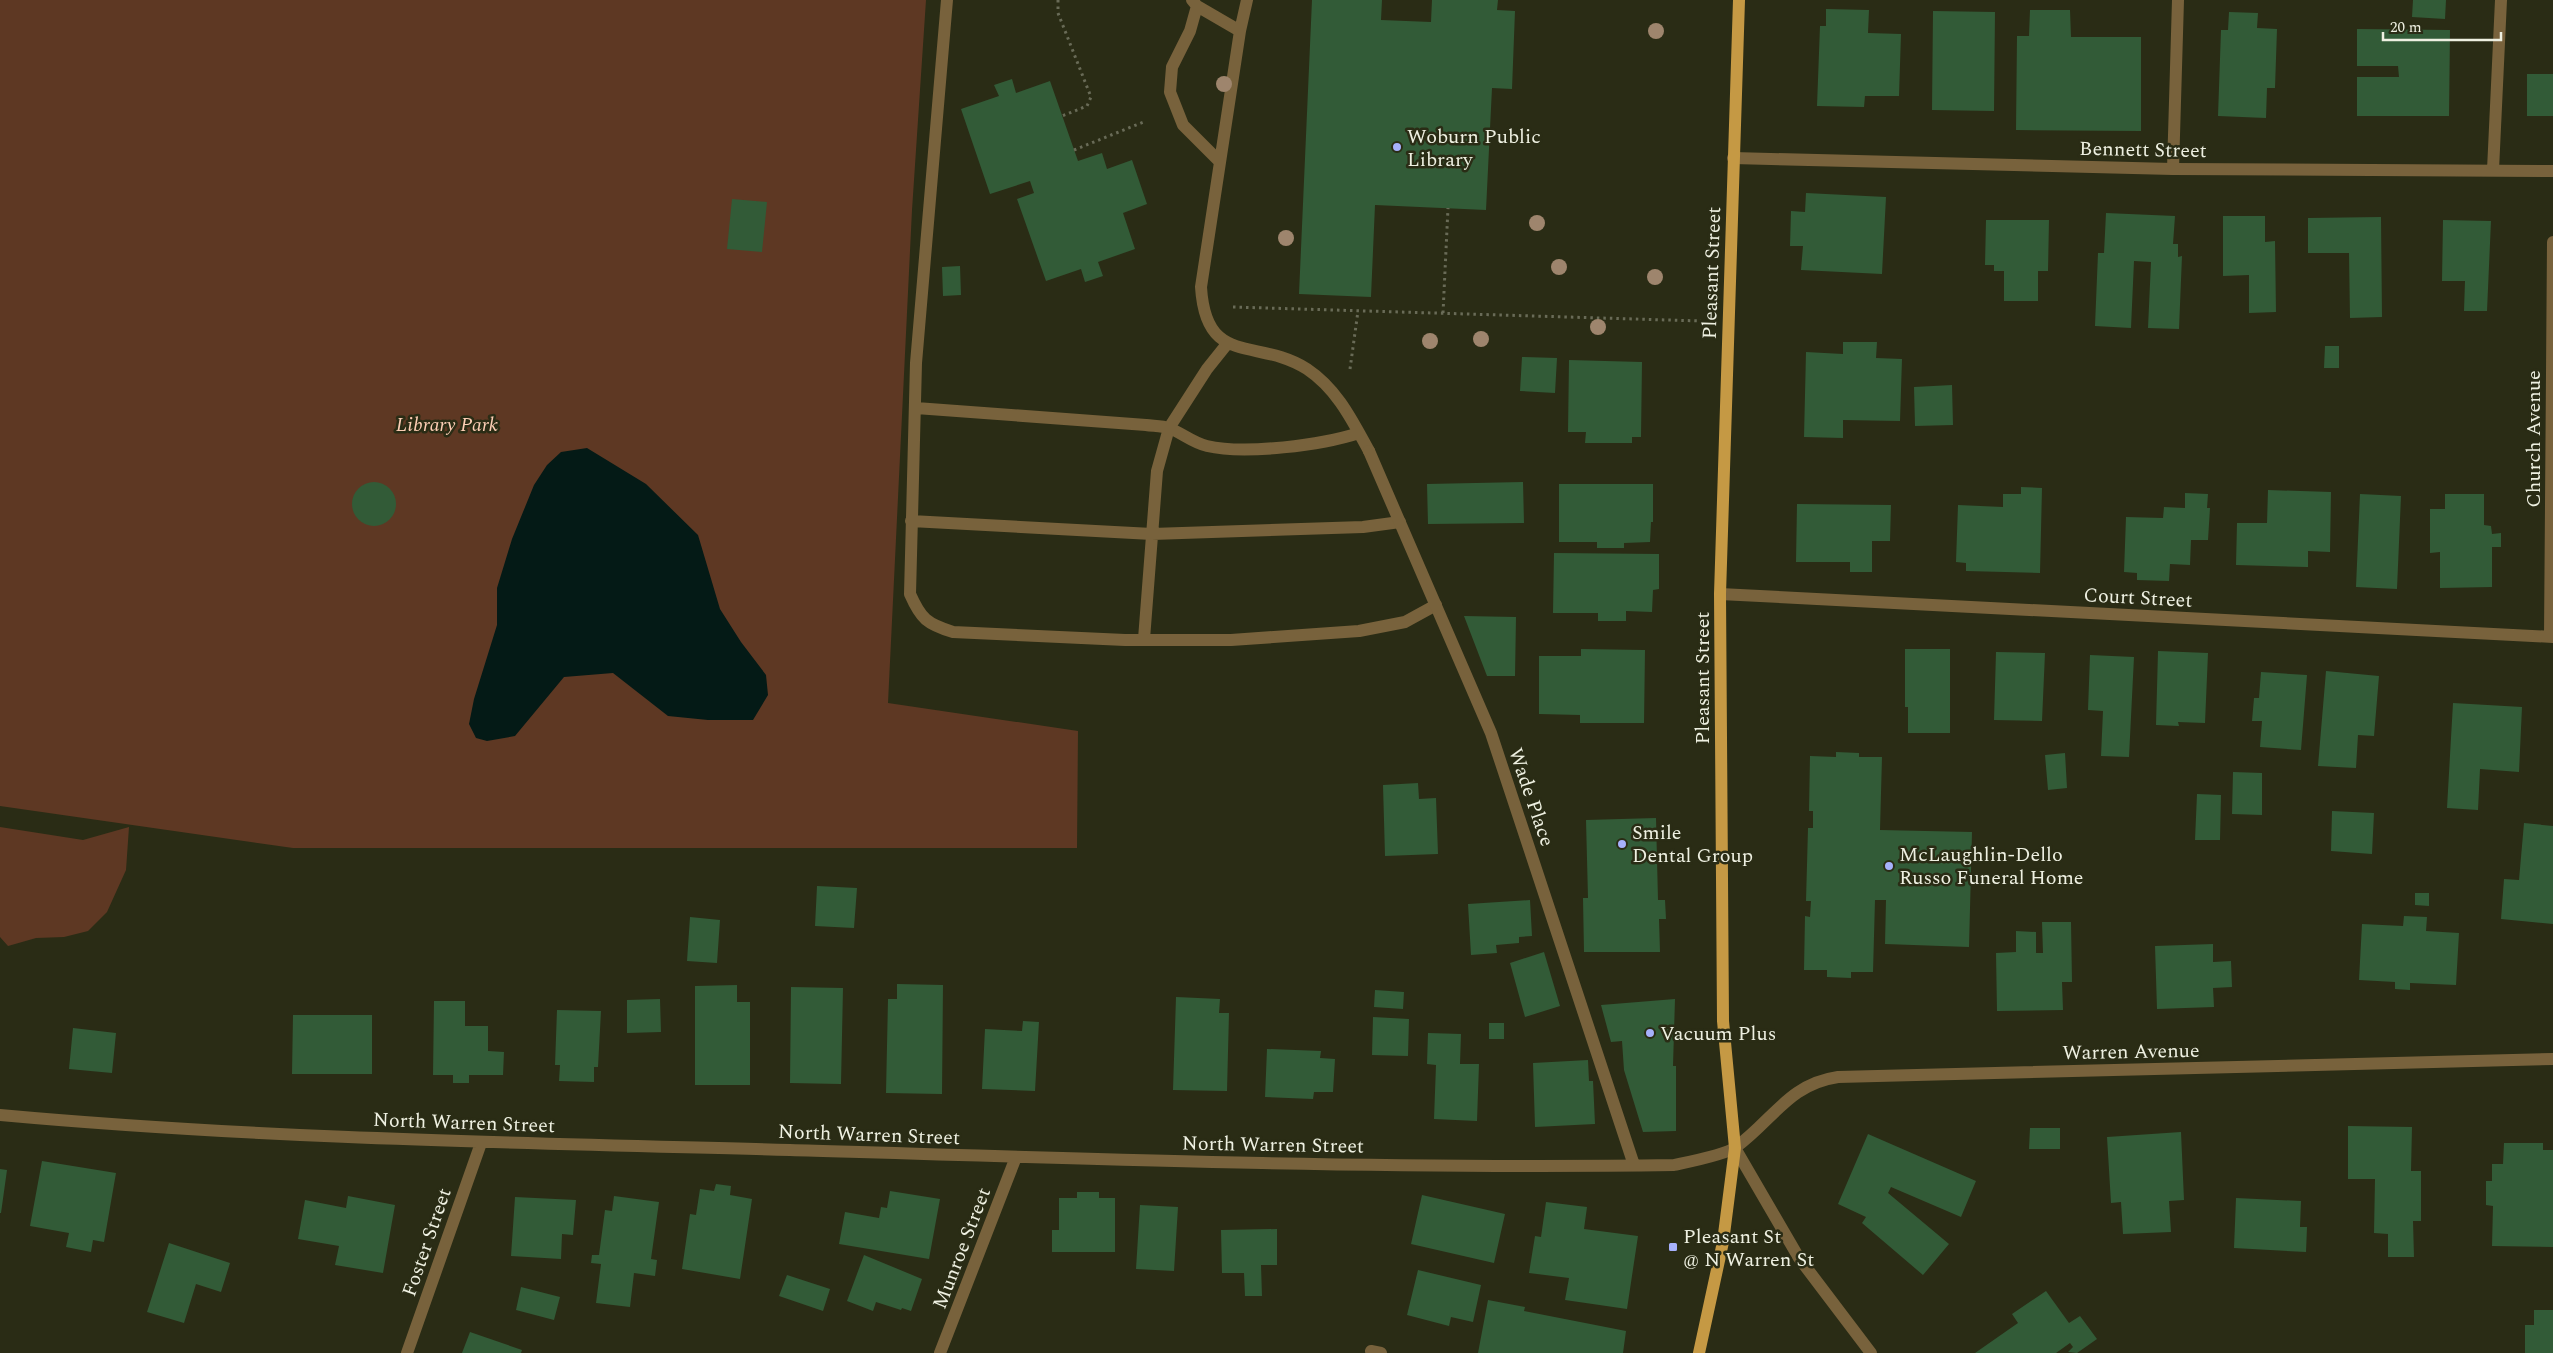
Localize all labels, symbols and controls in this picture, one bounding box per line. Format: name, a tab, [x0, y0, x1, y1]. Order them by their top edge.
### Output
scale bar	[2383, 10, 2500, 42]
text: 20 m	[2390, 16, 2422, 39]
place label: Woburn Public Library	[1407, 122, 1541, 175]
street label: Bennett Street	[2079, 134, 2207, 166]
marker: Woburn Public Library	[1391, 141, 1403, 153]
street label: Pleasant Street	[1695, 206, 1729, 340]
street label: Church Avenue	[2519, 370, 2549, 508]
park label: Library Park	[396, 410, 499, 440]
street label: Court Street	[2083, 580, 2193, 616]
street label: Pleasant Street	[1688, 612, 1718, 744]
street label: Wade Place	[1500, 744, 1562, 851]
place label: Smile Dental Group	[1632, 818, 1753, 871]
marker: Smile Dental Group	[1616, 838, 1628, 850]
place label: McLaughlin-Dello Russo Funeral Home	[1899, 840, 2084, 893]
marker: McLaughlin-Dello Russo Funeral Home	[1883, 860, 1895, 872]
place label: Vacuum Plus	[1660, 1019, 1776, 1049]
marker: Vacuum Plus	[1644, 1027, 1656, 1039]
street label: Warren Avenue	[2062, 1036, 2200, 1068]
street label: North Warren Street	[372, 1105, 555, 1141]
street label: North Warren Street	[777, 1117, 960, 1153]
street label: North Warren Street	[1182, 1128, 1364, 1162]
street label: Munroe Street	[925, 1183, 999, 1314]
street label: Foster Street	[394, 1184, 460, 1301]
place label: Pleasant St @ N Warren St	[1683, 1222, 1814, 1275]
marker: Pleasant St @ N Warren St	[1667, 1241, 1679, 1253]

